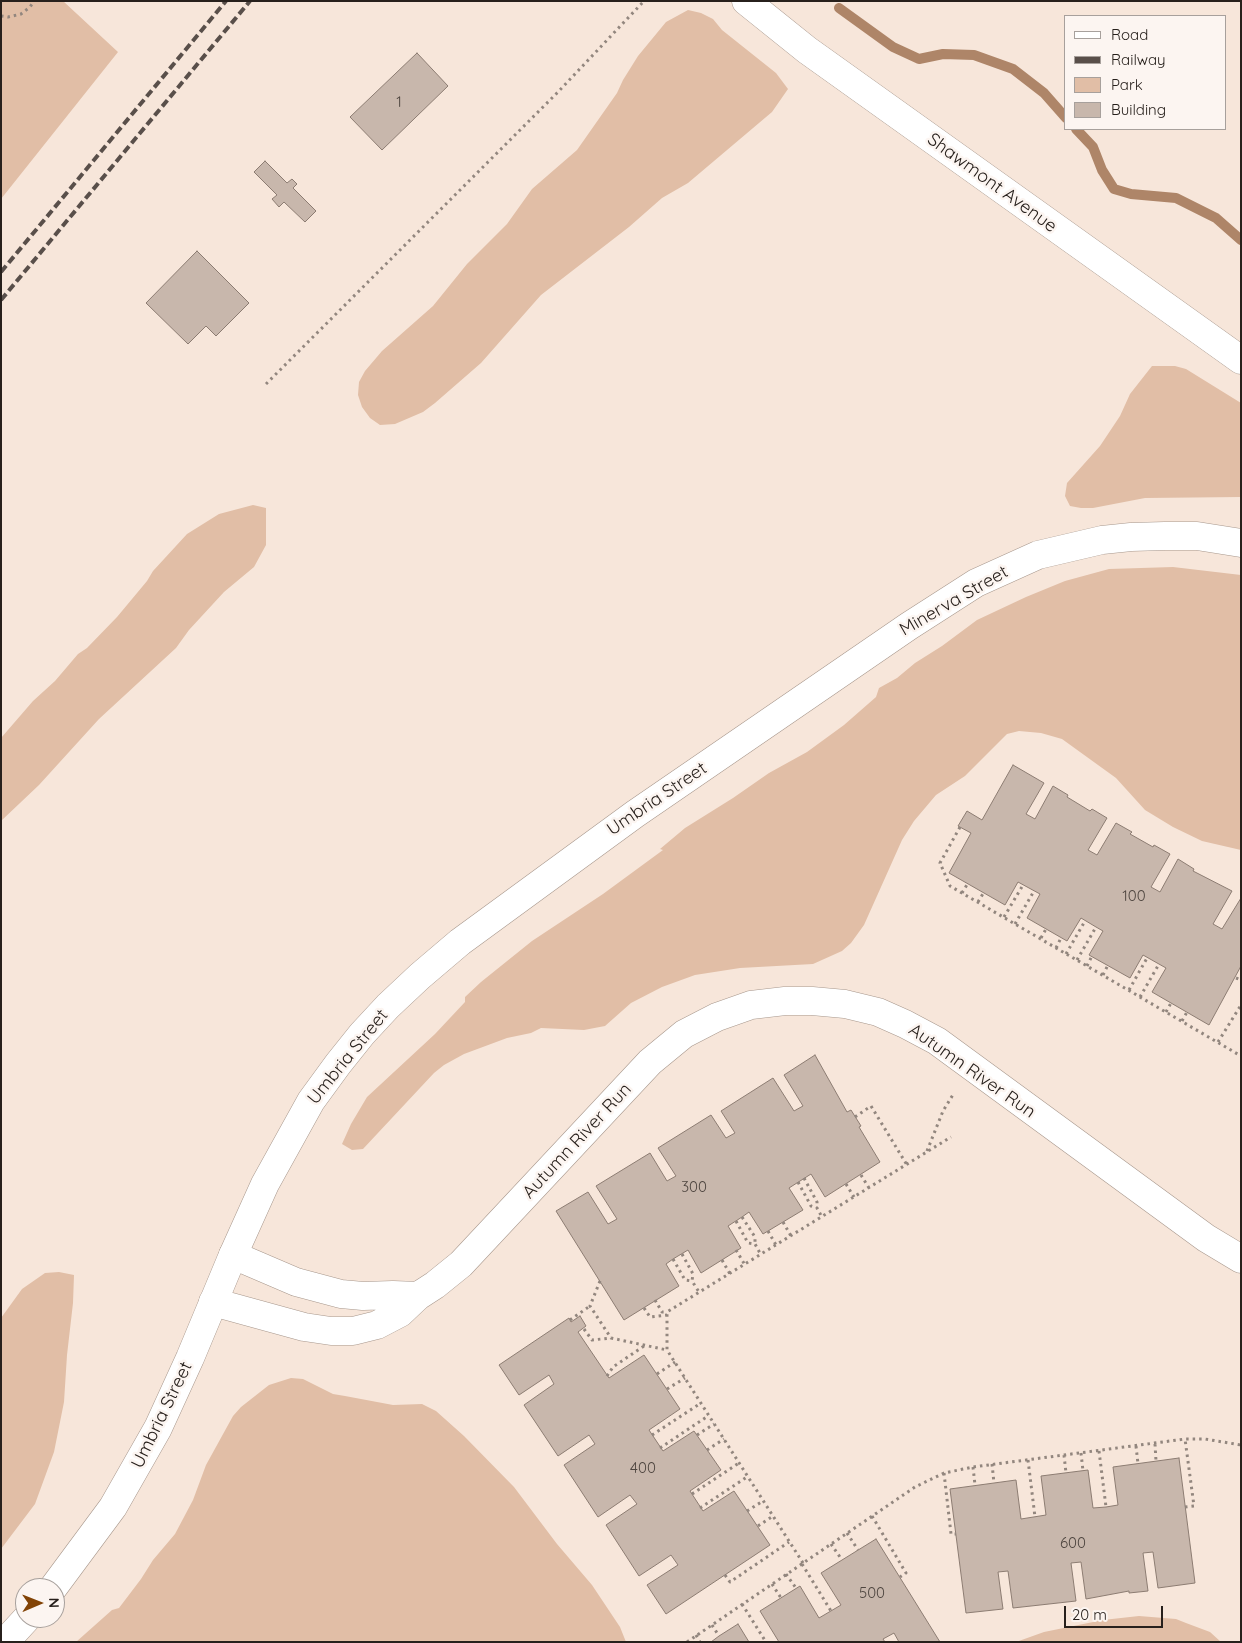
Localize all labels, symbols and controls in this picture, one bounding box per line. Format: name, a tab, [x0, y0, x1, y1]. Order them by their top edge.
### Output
legend	[1064, 15, 1227, 130]
text: Road	[1111, 25, 1148, 44]
text: Railway	[1111, 50, 1166, 69]
text: Park	[1111, 75, 1143, 94]
house number: 1	[396, 93, 402, 111]
text: Building	[1111, 100, 1166, 119]
street label: Shawmont Avenue	[923, 129, 1061, 237]
street label: Minerva Street	[896, 561, 1012, 641]
street label: Umbria Street	[603, 758, 711, 840]
house number: 100	[1122, 887, 1146, 905]
street label: Umbria Street	[303, 1005, 393, 1109]
street label: Autumn River Run	[905, 1019, 1039, 1123]
street label: Autumn River Run	[518, 1079, 636, 1203]
house number: 300	[681, 1178, 707, 1196]
street label: Umbria Street	[127, 1358, 197, 1472]
house number: 400	[630, 1459, 656, 1477]
house number: 600	[1060, 1534, 1086, 1552]
north arrow	[15, 1578, 65, 1628]
house number: 500	[859, 1584, 885, 1602]
scale bar	[1067, 1596, 1166, 1628]
text: N	[45, 1597, 63, 1608]
text: 20 m	[1072, 1605, 1107, 1624]

